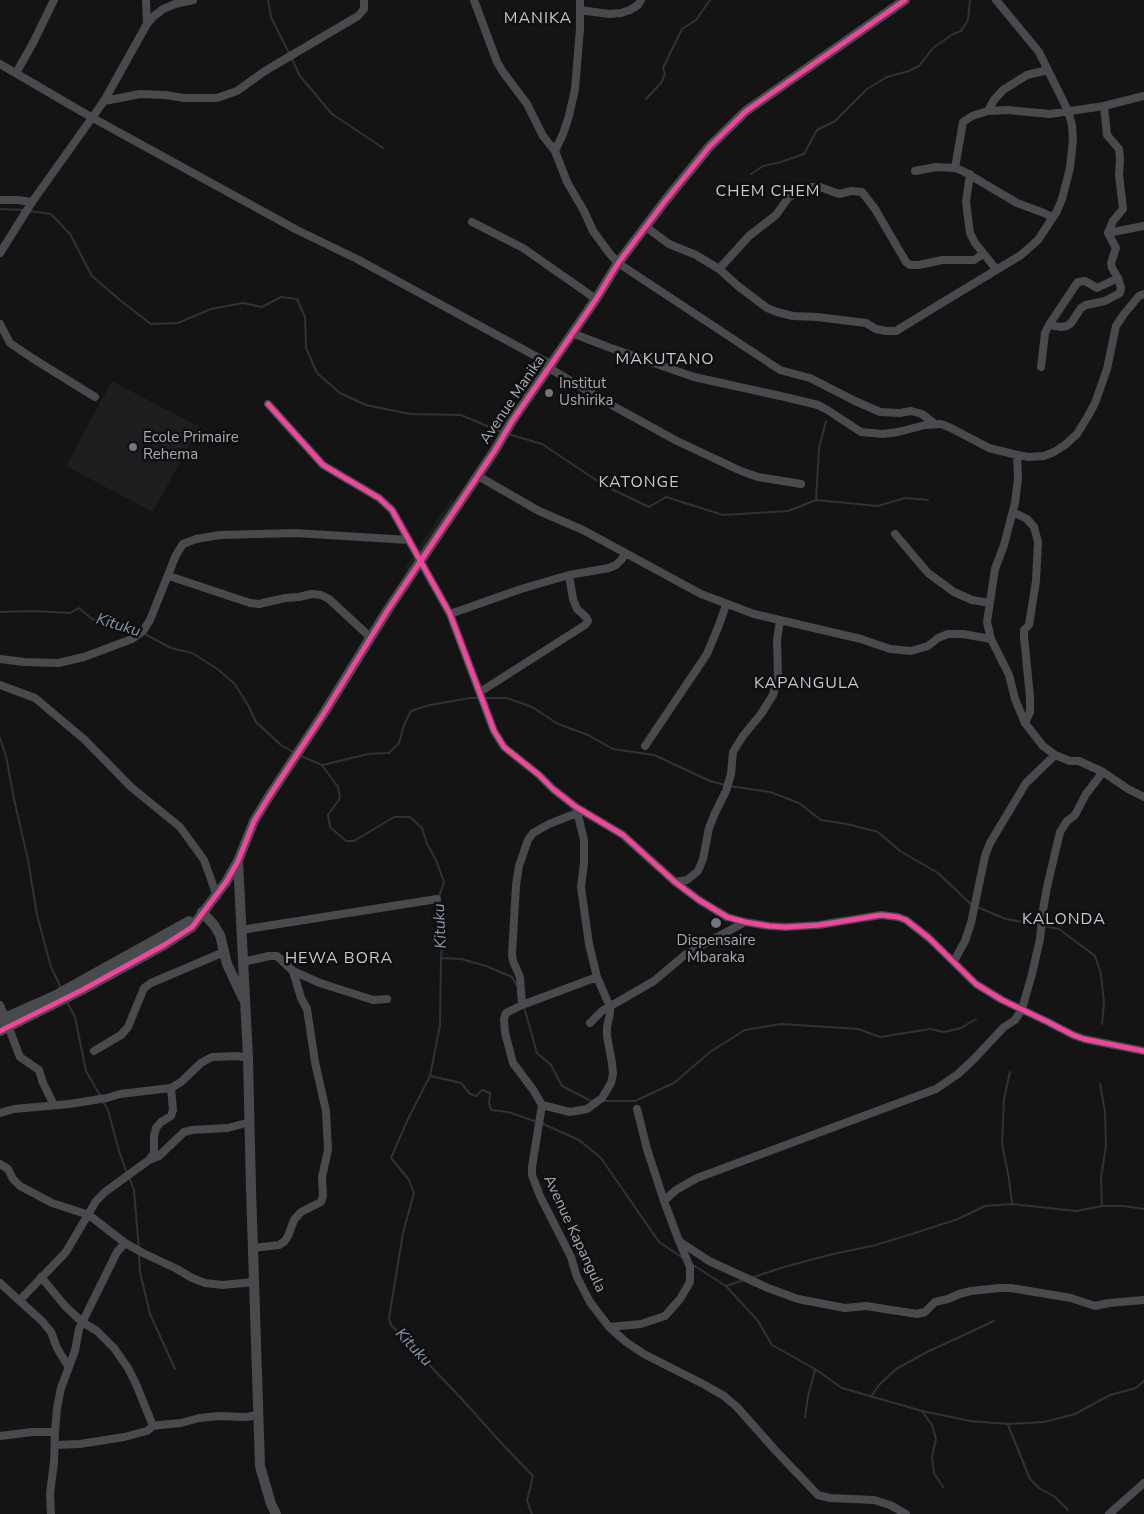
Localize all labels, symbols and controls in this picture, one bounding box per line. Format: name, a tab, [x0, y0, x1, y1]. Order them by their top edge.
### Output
district label: MANIKA	[503, 9, 573, 29]
district label: CHEM CHEM	[714, 182, 822, 202]
district label: MAKUTANO	[614, 350, 716, 370]
street label: Avenue Manika	[477, 352, 549, 448]
place label: Institut Ushirika	[559, 375, 613, 410]
marker: Institut Ushirika	[543, 387, 555, 399]
place label: Ecole Primaire Rehema	[143, 429, 239, 464]
marker: Ecole Primaire Rehema	[127, 441, 139, 453]
district label: KATONGE	[598, 473, 680, 493]
water label: Kituku	[94, 610, 142, 642]
district label: KAPANGULA	[753, 674, 861, 694]
water label: Kituku	[430, 903, 452, 949]
district label: KALONDA	[1021, 910, 1107, 930]
marker: Dispensaire Mbaraka	[709, 916, 723, 930]
place label: Dispensaire Mbaraka	[677, 932, 755, 967]
district label: HEWA BORA	[284, 949, 394, 969]
street label: Avenue Kapangula	[539, 1173, 609, 1295]
water label: Kituku	[391, 1325, 435, 1371]

